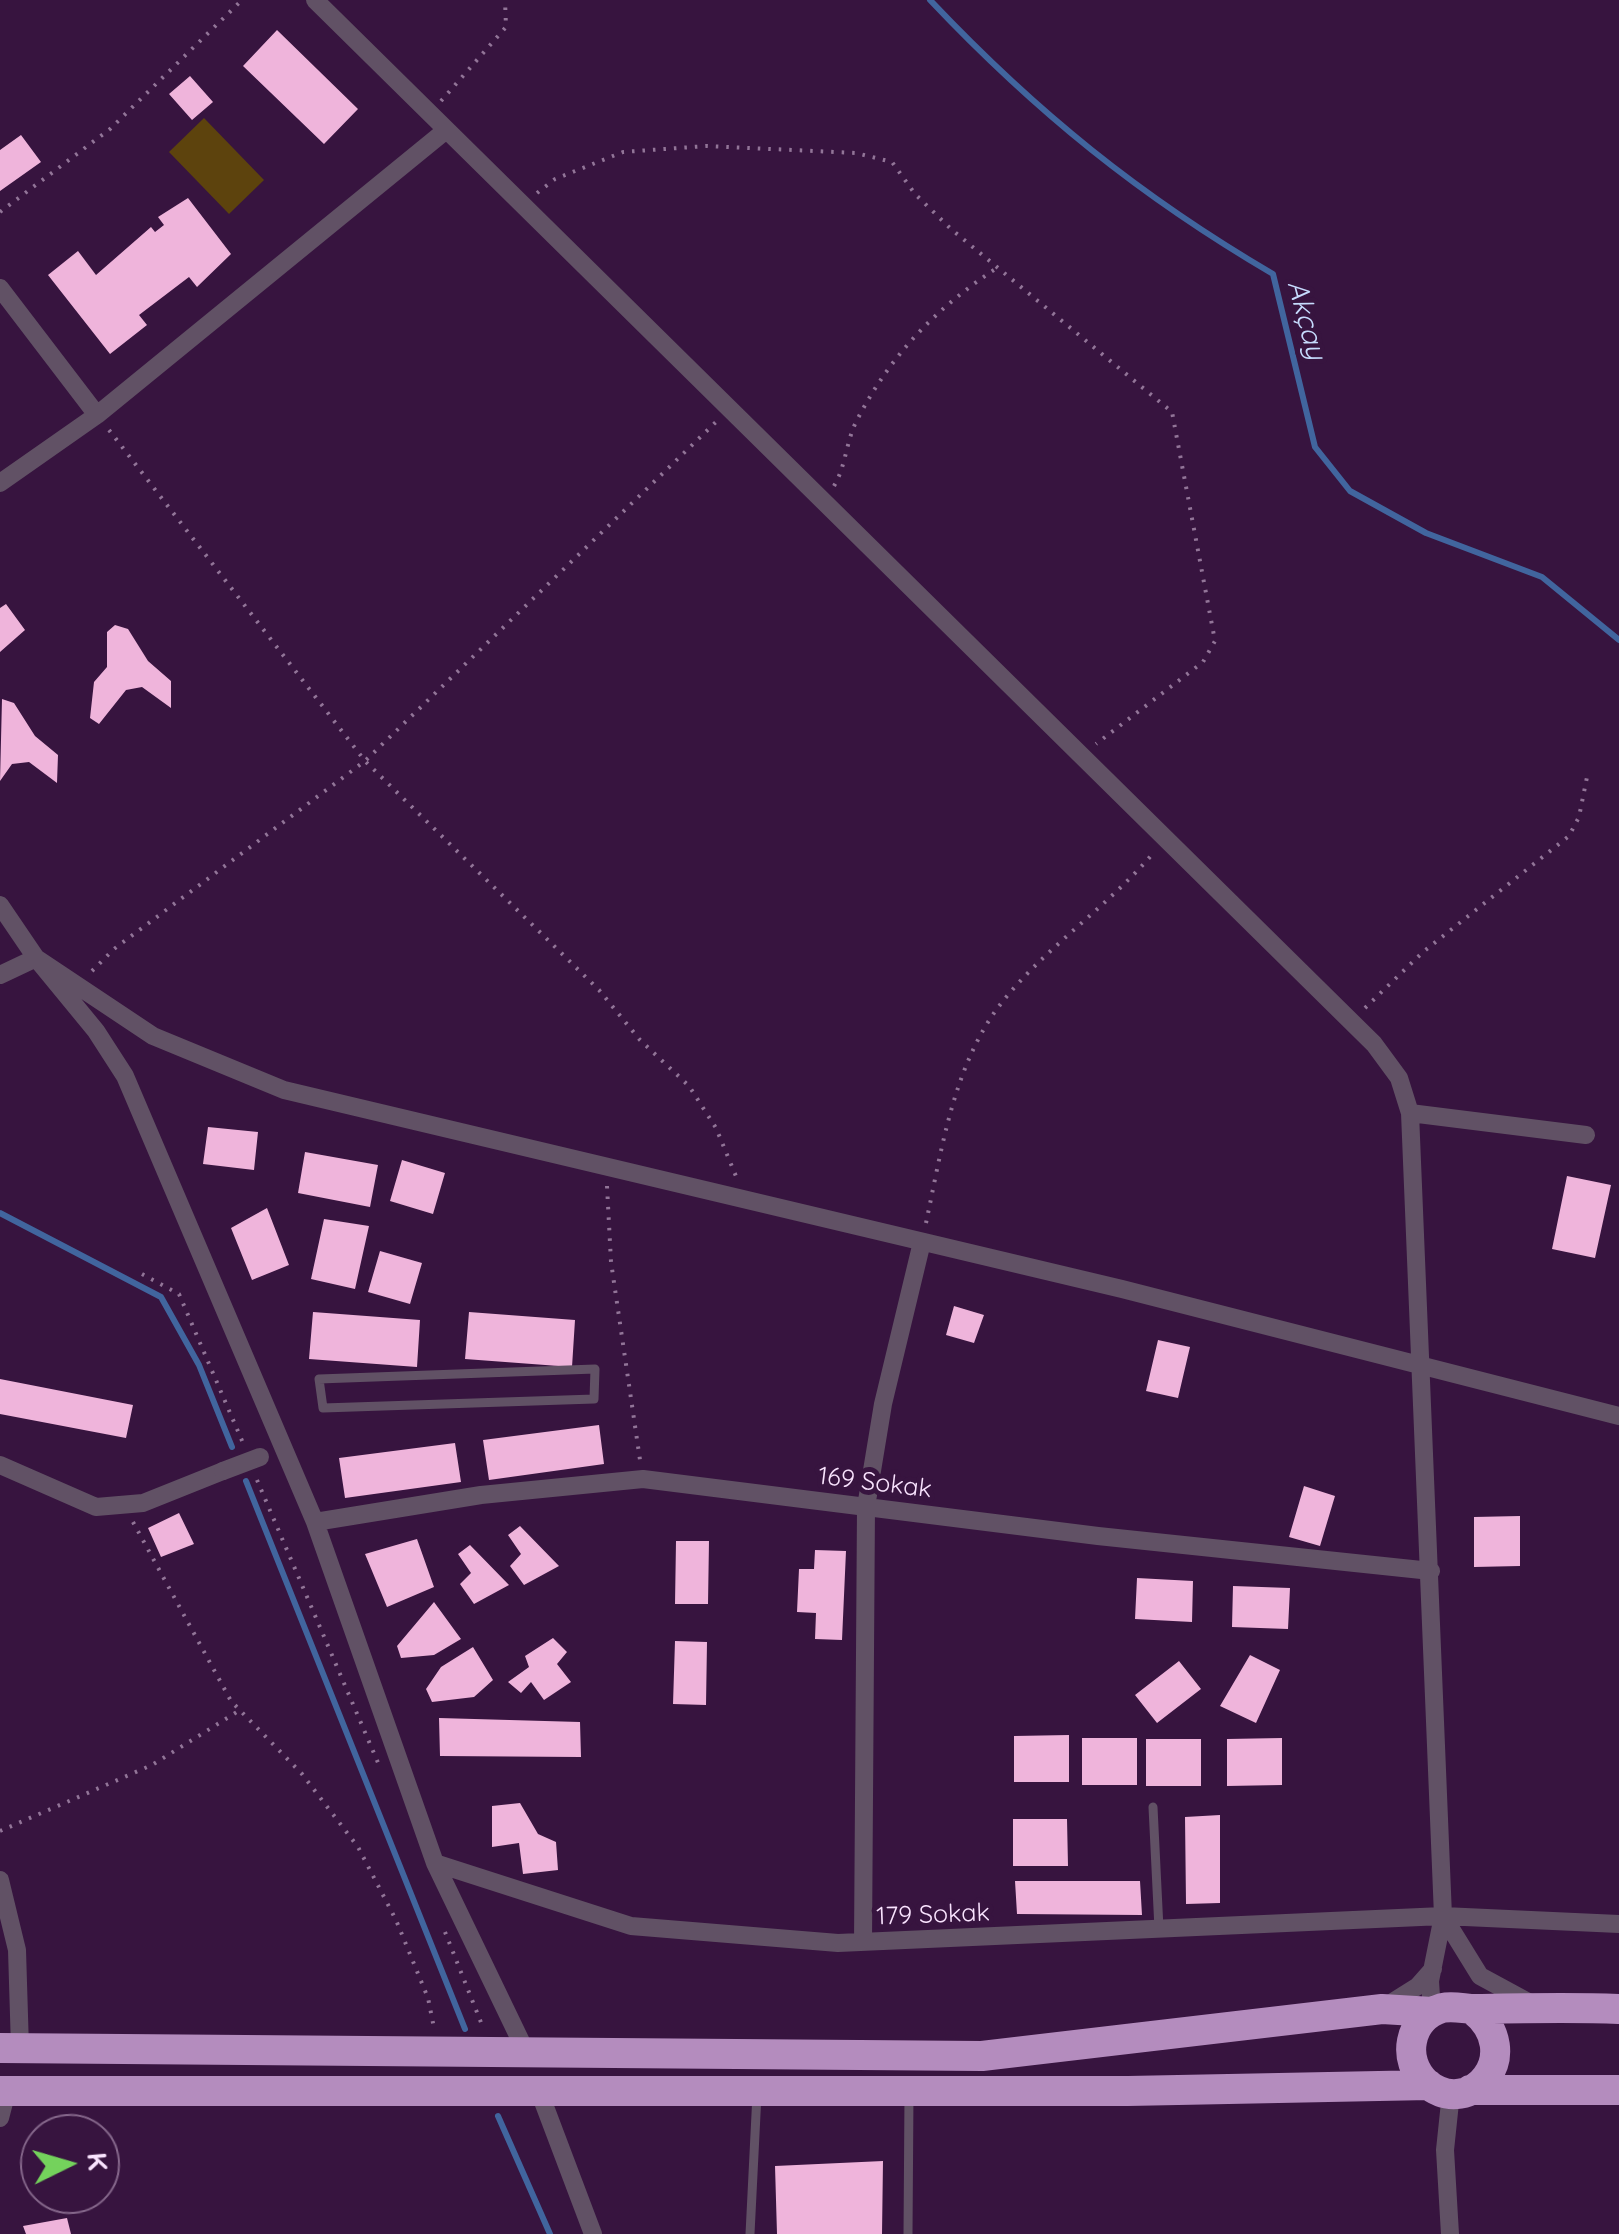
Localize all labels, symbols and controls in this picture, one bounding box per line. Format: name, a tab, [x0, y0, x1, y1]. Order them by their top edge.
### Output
water label: Akçay	[1279, 277, 1333, 363]
street label: 169 Sokak	[816, 1461, 934, 1505]
street label: 179 Sokak	[876, 1898, 990, 1932]
north arrow	[20, 2114, 120, 2214]
text: K	[80, 2151, 117, 2172]

